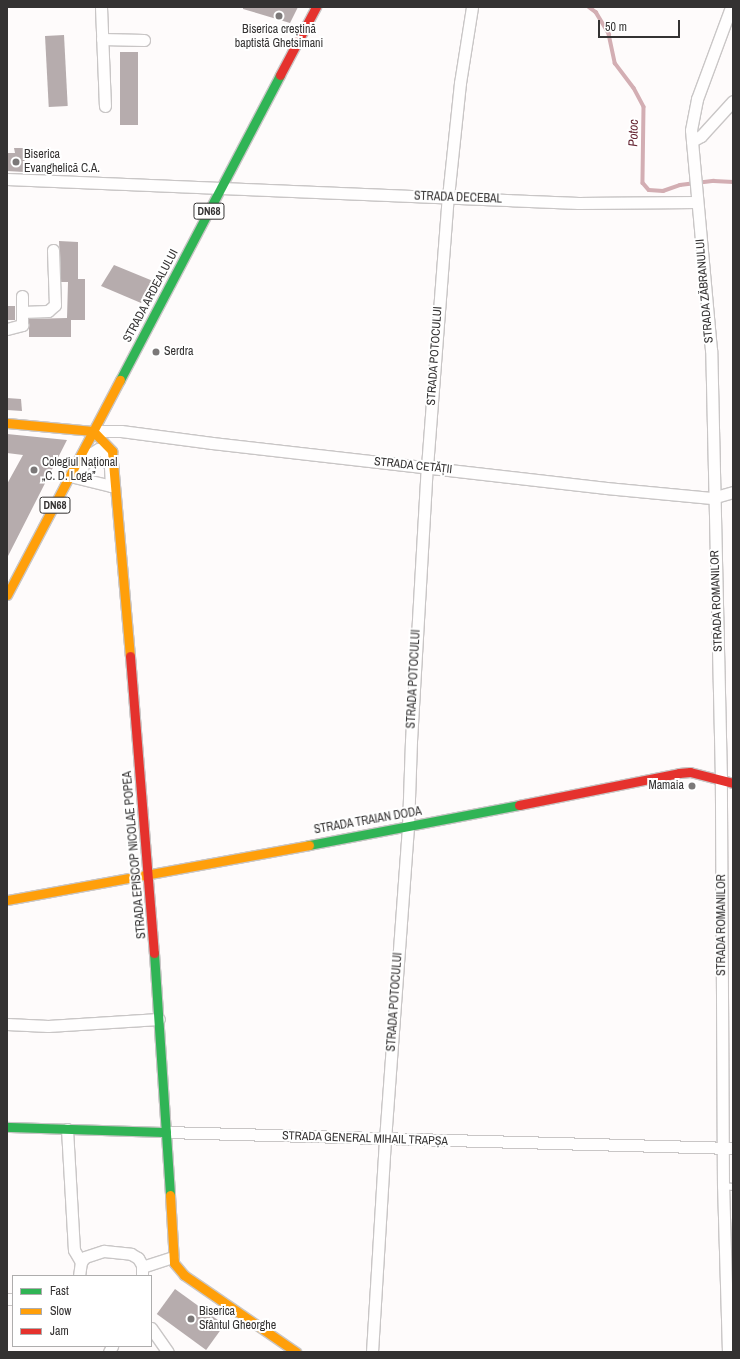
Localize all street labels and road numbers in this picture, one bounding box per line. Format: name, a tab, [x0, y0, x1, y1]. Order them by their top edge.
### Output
street label: STRADA DECEBAL	[413, 189, 503, 207]
road number: DN68	[193, 202, 225, 220]
street label: STRADA ZĂBRANULUI	[693, 238, 717, 344]
street label: STRADA ARDEALULUI	[120, 247, 182, 345]
street label: STRADA POTOCULUI	[424, 306, 446, 406]
street label: STRADA CETĂȚII	[373, 455, 453, 477]
road number: DN68	[39, 496, 71, 514]
street label: STRADA ROMANILOR	[708, 550, 726, 652]
street label: STRADA POTOCULUI	[404, 629, 424, 729]
street label: STRADA EPISCOP NICOLAE POPEA	[120, 770, 150, 940]
street label: STRADA TRAIAN DODA	[313, 804, 423, 838]
street label: STRADA ROMANILOR	[715, 874, 729, 976]
street label: STRADA POTOCULUI	[384, 952, 406, 1052]
street label: STRADA GENERAL MIHAIL TRAPȘA	[281, 1129, 449, 1149]

